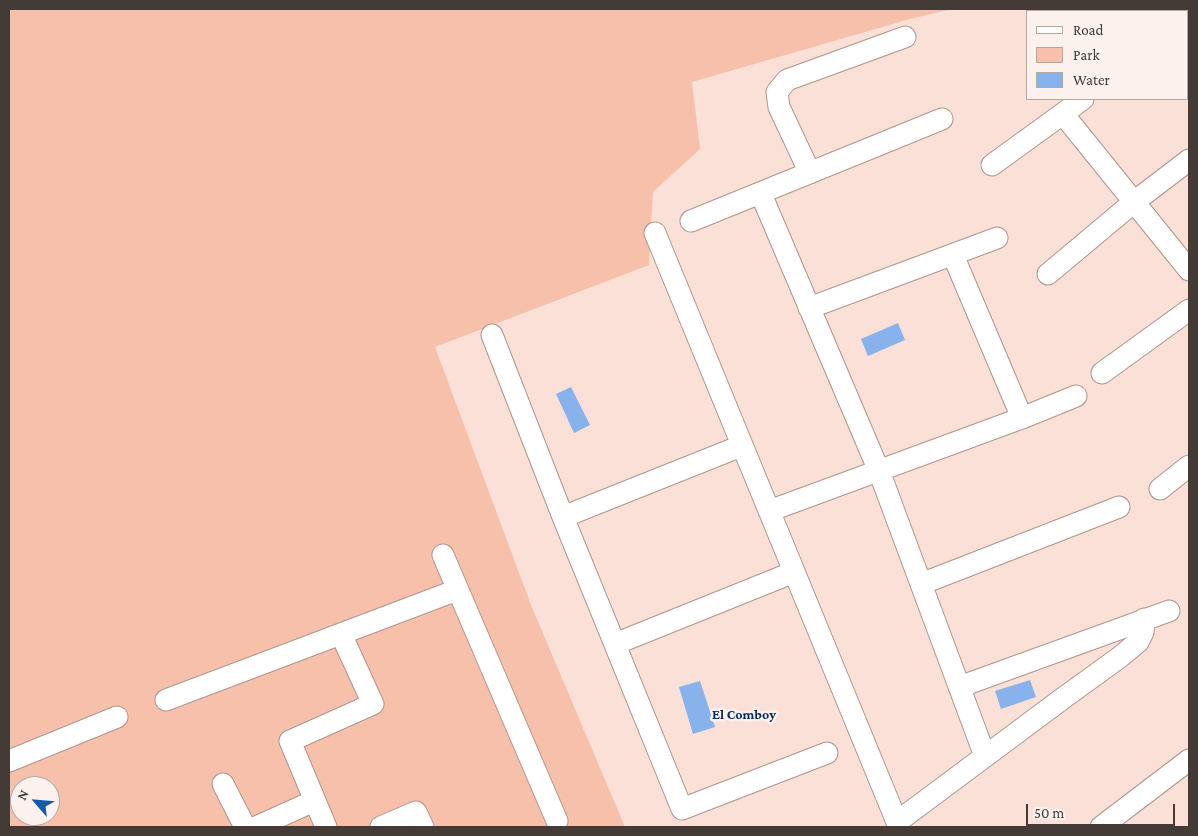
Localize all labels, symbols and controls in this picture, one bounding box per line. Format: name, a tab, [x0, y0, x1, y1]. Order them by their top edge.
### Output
legend	[1026, 10, 1188, 100]
text: Road	[1073, 22, 1103, 38]
text: Park	[1073, 47, 1100, 63]
text: Water	[1073, 72, 1110, 88]
district label: El Comboy	[712, 707, 776, 723]
north arrow	[10, 776, 60, 826]
text: N	[13, 787, 32, 803]
scale bar	[1028, 794, 1177, 826]
text: 50 m	[1034, 805, 1064, 821]

